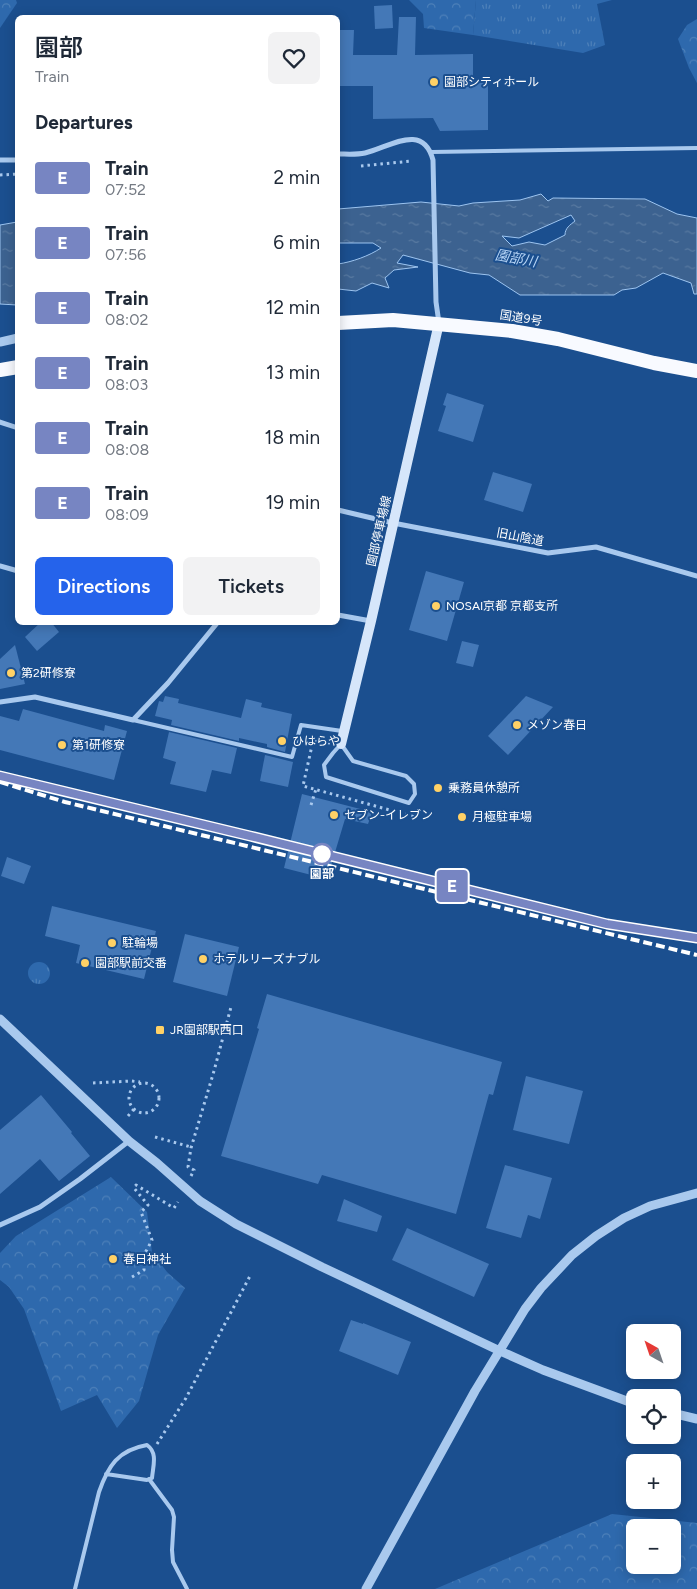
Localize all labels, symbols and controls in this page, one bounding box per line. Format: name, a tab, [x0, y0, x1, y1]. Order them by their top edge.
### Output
button: heart	[268, 32, 320, 84]
text: 園部	[35, 33, 83, 62]
text: Train	[35, 67, 69, 86]
place label: 園部シティホール	[444, 75, 539, 89]
marker: 園部シティホール	[428, 76, 440, 88]
text: Departures	[35, 111, 133, 134]
text: Train	[105, 157, 148, 180]
text: 2 min	[274, 166, 320, 189]
text: E	[57, 167, 68, 189]
text: 07:52	[105, 180, 146, 199]
text: Train	[105, 222, 148, 245]
text: 6 min	[273, 231, 320, 254]
text: E	[57, 232, 68, 254]
text: 07:56	[105, 245, 146, 264]
water label: 園部川	[494, 246, 540, 271]
text: Train	[105, 287, 148, 310]
text: 12 min	[266, 296, 320, 319]
text: E	[57, 297, 68, 319]
street label: 国道9号	[499, 308, 543, 328]
text: 08:02	[105, 310, 148, 329]
text: Train	[105, 352, 148, 375]
text: 13 min	[266, 361, 320, 384]
text: E	[57, 362, 68, 384]
text: 08:03	[105, 375, 148, 394]
text: Train	[105, 417, 148, 440]
text: 18 min	[265, 426, 320, 449]
text: E	[57, 427, 68, 449]
text: 08:08	[105, 440, 149, 459]
text: Train	[105, 482, 148, 505]
text: 19 min	[266, 491, 320, 514]
text: E	[57, 492, 68, 514]
street label: 園部停車場線	[364, 494, 394, 568]
text: 08:09	[105, 505, 148, 524]
street label: 旧山陰道	[495, 526, 545, 548]
button: Directions	[35, 557, 173, 615]
button: Tickets	[183, 557, 320, 615]
place label: NOSAI京都 京都支所	[446, 599, 558, 613]
marker: NOSAI京都 京都支所	[430, 600, 442, 612]
place label: 第2研修寮	[21, 666, 76, 680]
marker: 第2研修寮	[5, 667, 17, 679]
place label: メゾン春日	[527, 718, 587, 732]
marker: メゾン春日	[511, 719, 523, 731]
place label: ひはらや	[292, 734, 340, 748]
marker: ひはらや	[276, 735, 288, 747]
place label: 第1研修寮	[72, 738, 125, 752]
marker: 第1研修寮	[56, 739, 68, 751]
place label: 乗務員休憩所	[448, 781, 520, 795]
marker: 乗務員休憩所	[432, 782, 444, 794]
place label: セブン-イレブン	[344, 808, 433, 822]
marker: セブン-イレブン	[328, 809, 340, 821]
place label: 月極駐車場	[472, 810, 532, 824]
marker: 月極駐車場	[456, 811, 468, 823]
marker: 園部	[311, 843, 333, 865]
place label: 園部	[310, 867, 334, 881]
line badge: E	[436, 870, 468, 902]
text: E	[447, 875, 457, 897]
place label: 駐輪場	[122, 936, 158, 950]
marker: 駐輪場	[106, 937, 118, 949]
place label: ホテルリーズナブル	[213, 952, 320, 966]
marker: ホテルリーズナブル	[197, 953, 209, 965]
place label: 園部駅前交番	[95, 956, 167, 970]
marker: 園部駅前交番	[79, 957, 91, 969]
place label: JR園部駅西口	[170, 1023, 244, 1037]
marker: JR園部駅西口	[154, 1024, 166, 1036]
place label: 春日神社	[123, 1252, 171, 1266]
marker: 春日神社	[107, 1253, 119, 1265]
north arrow	[626, 1324, 681, 1379]
map controls	[626, 1324, 681, 1574]
button: locate	[626, 1389, 681, 1444]
button: +	[626, 1454, 681, 1509]
button: −	[626, 1519, 681, 1574]

